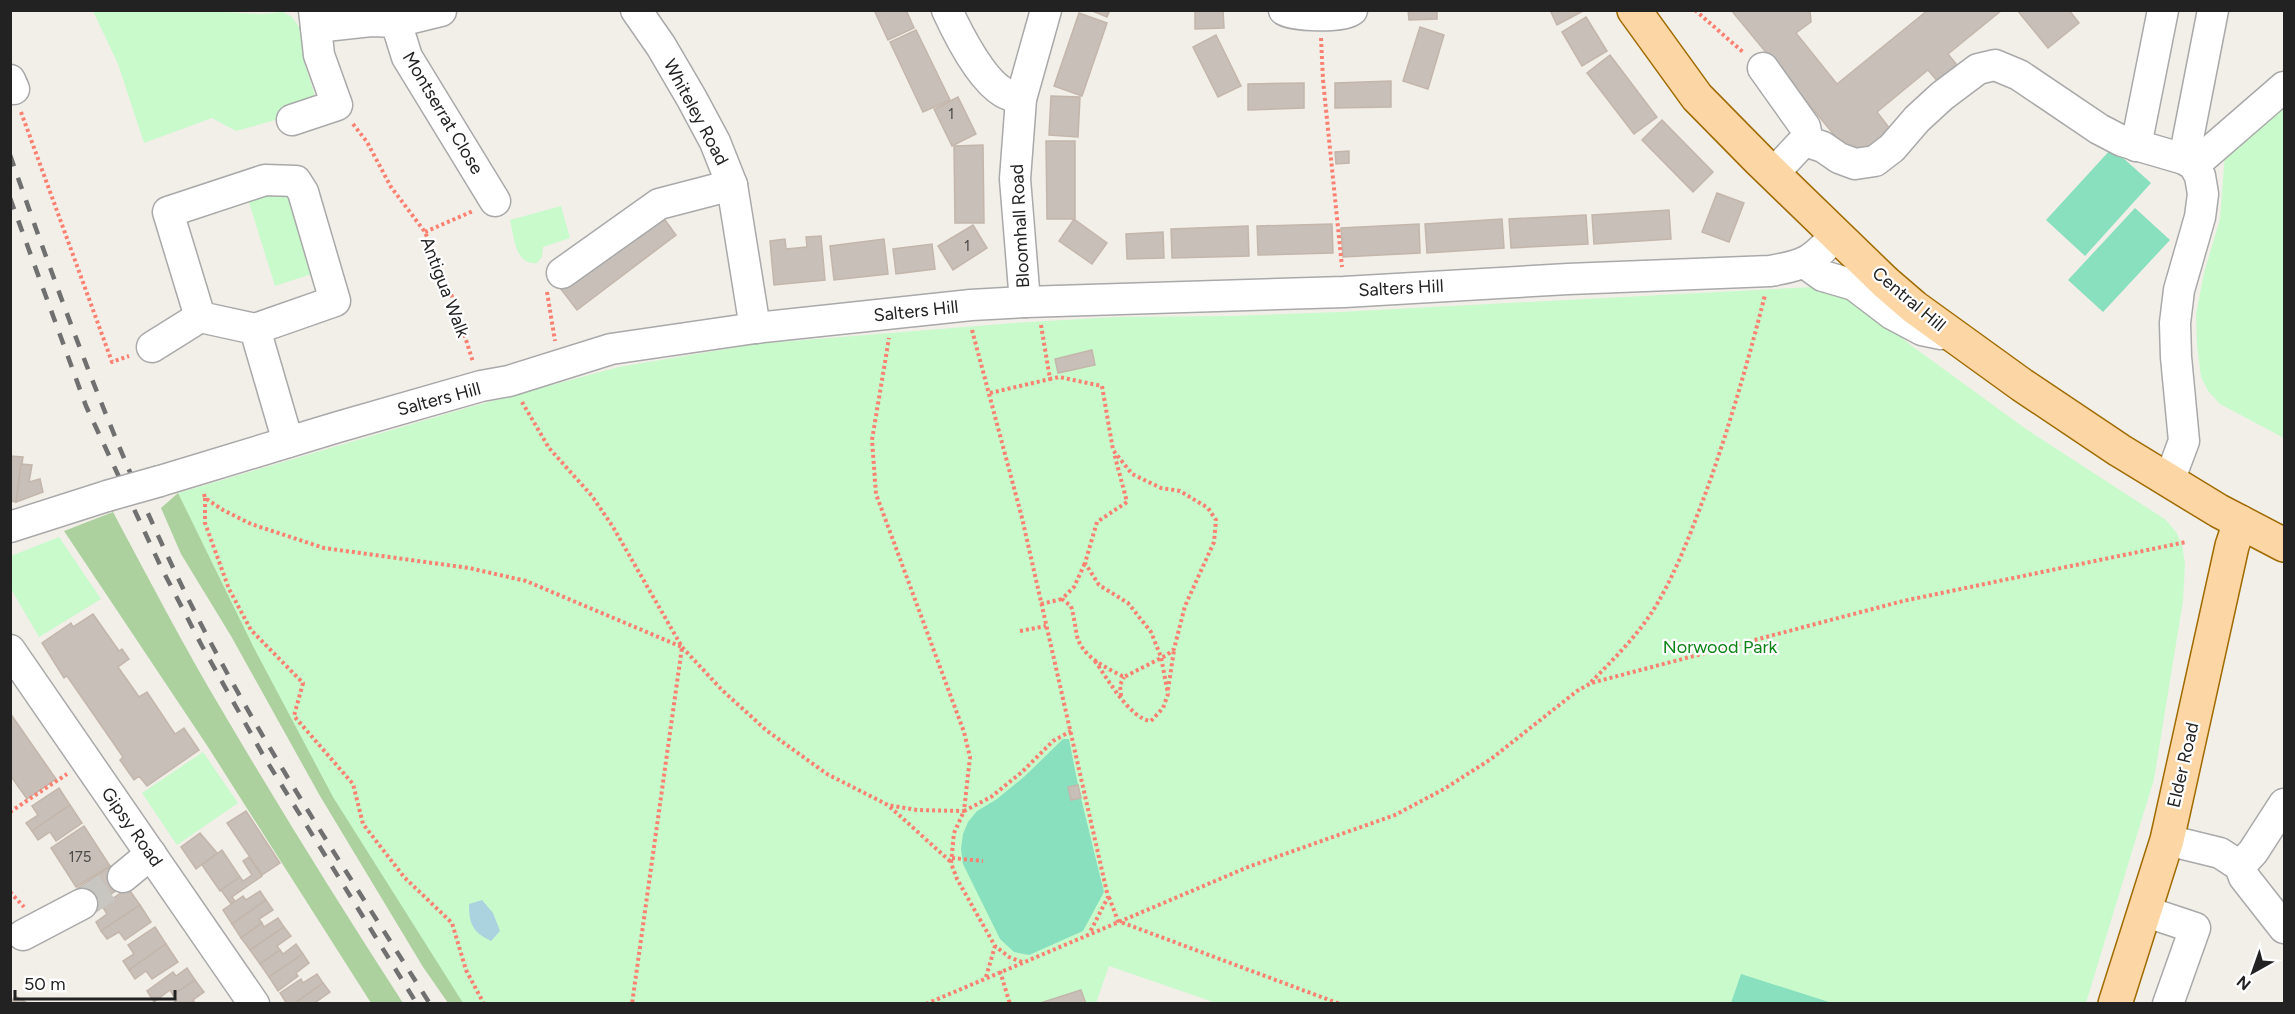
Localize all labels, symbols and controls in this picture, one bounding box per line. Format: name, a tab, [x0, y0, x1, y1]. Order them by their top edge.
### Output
street label: Montserrat Close	[398, 48, 488, 178]
street label: Whiteley Road	[659, 55, 733, 169]
house number: 1	[948, 105, 954, 123]
street label: Bloomhall Road	[1006, 163, 1034, 289]
street label: Antigua Walk	[416, 234, 474, 341]
house number: 1	[964, 237, 970, 255]
street label: Central Hill	[1868, 262, 1950, 336]
street label: Salters Hill	[1358, 275, 1444, 301]
street label: Salters Hill	[872, 296, 960, 326]
street label: Salters Hill	[395, 377, 483, 421]
park label: Norwood Park	[1663, 636, 1778, 658]
street label: Elder Road	[2163, 720, 2203, 810]
street label: Gipsy Road	[97, 783, 167, 871]
house number: 175	[69, 848, 91, 866]
north arrow	[2223, 942, 2283, 1002]
scale bar	[15, 963, 176, 1001]
text: N	[2233, 972, 2255, 994]
text: 50 m	[24, 973, 66, 995]

